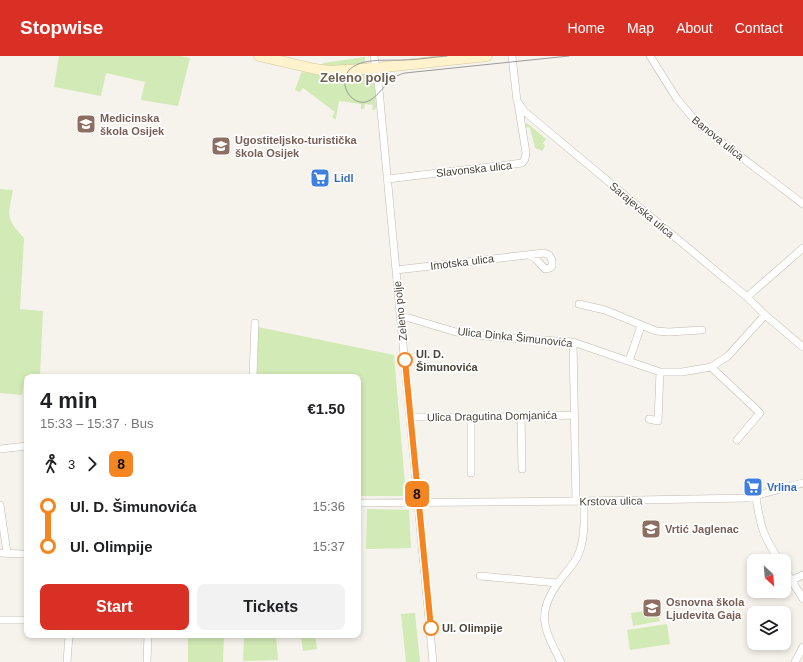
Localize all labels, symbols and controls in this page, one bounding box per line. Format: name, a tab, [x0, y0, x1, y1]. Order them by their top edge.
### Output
text: Stopwise	[20, 17, 103, 38]
text: Home	[568, 20, 605, 36]
text: Map	[627, 20, 654, 36]
text: About	[676, 20, 713, 36]
text: Contact	[735, 20, 783, 36]
district label: Zeleno polje	[320, 70, 396, 85]
place label: Medicinska škola Osijek	[100, 112, 165, 137]
school or university icon: Medicinska škola Osijek	[75, 113, 97, 135]
street label: Banova ulica	[690, 114, 747, 163]
place label: Ugostiteljsko-turistička škola Osijek	[235, 134, 358, 159]
school or university icon: Ugostiteljsko-turistička škola Osijek	[210, 135, 232, 157]
street label: Slavonska ulica	[435, 159, 514, 179]
supermarket icon: Lidl	[309, 167, 331, 189]
place label: Lidl	[334, 172, 354, 184]
street label: Sarajevska ulica	[607, 180, 677, 241]
street label: Imotska ulica	[429, 252, 495, 272]
street label: Zeleno polje	[391, 281, 409, 341]
street label: Ulica Dinka Šimunovića	[457, 325, 574, 349]
place label: Ul. D. Šimunovića	[416, 348, 479, 373]
marker: Ul. D. Šimunovića	[397, 352, 413, 368]
text: 4 min	[40, 388, 97, 413]
text: €1.50	[307, 400, 345, 417]
street label: Ulica Dragutina Domjanića	[427, 409, 558, 423]
text: 15:33 – 15:37 · Bus	[40, 416, 153, 431]
icon: walk	[40, 453, 62, 475]
icon: forward	[81, 453, 103, 475]
text: 8	[117, 456, 125, 472]
text: 3	[68, 457, 75, 472]
supermarket icon: Vrlina	[742, 476, 764, 498]
line badge: 8	[404, 481, 430, 507]
place label: Vrlina	[767, 481, 798, 493]
text: 8	[413, 486, 421, 502]
street label: Krstova ulica	[579, 494, 643, 508]
text: Ul. D. Šimunovića	[70, 498, 197, 515]
text: 15:36	[312, 499, 345, 514]
school or university icon: Vrtić Jaglenac	[640, 518, 662, 540]
place label: Vrtić Jaglenac	[665, 523, 739, 535]
text: Ul. Olimpije	[70, 538, 153, 555]
text: 15:37	[312, 539, 345, 554]
north arrow	[747, 554, 791, 598]
map controls	[747, 554, 791, 650]
button: Start	[40, 584, 189, 630]
button: Tickets	[197, 584, 345, 630]
place label: Osnovna škola Ljudevita Gaja	[666, 596, 745, 621]
school or university icon: Osnovna škola Ljudevita Gaja	[641, 597, 663, 619]
button: layers	[747, 606, 791, 650]
marker: Ul. Olimpije	[423, 620, 439, 636]
place label: Ul. Olimpije	[442, 622, 503, 634]

